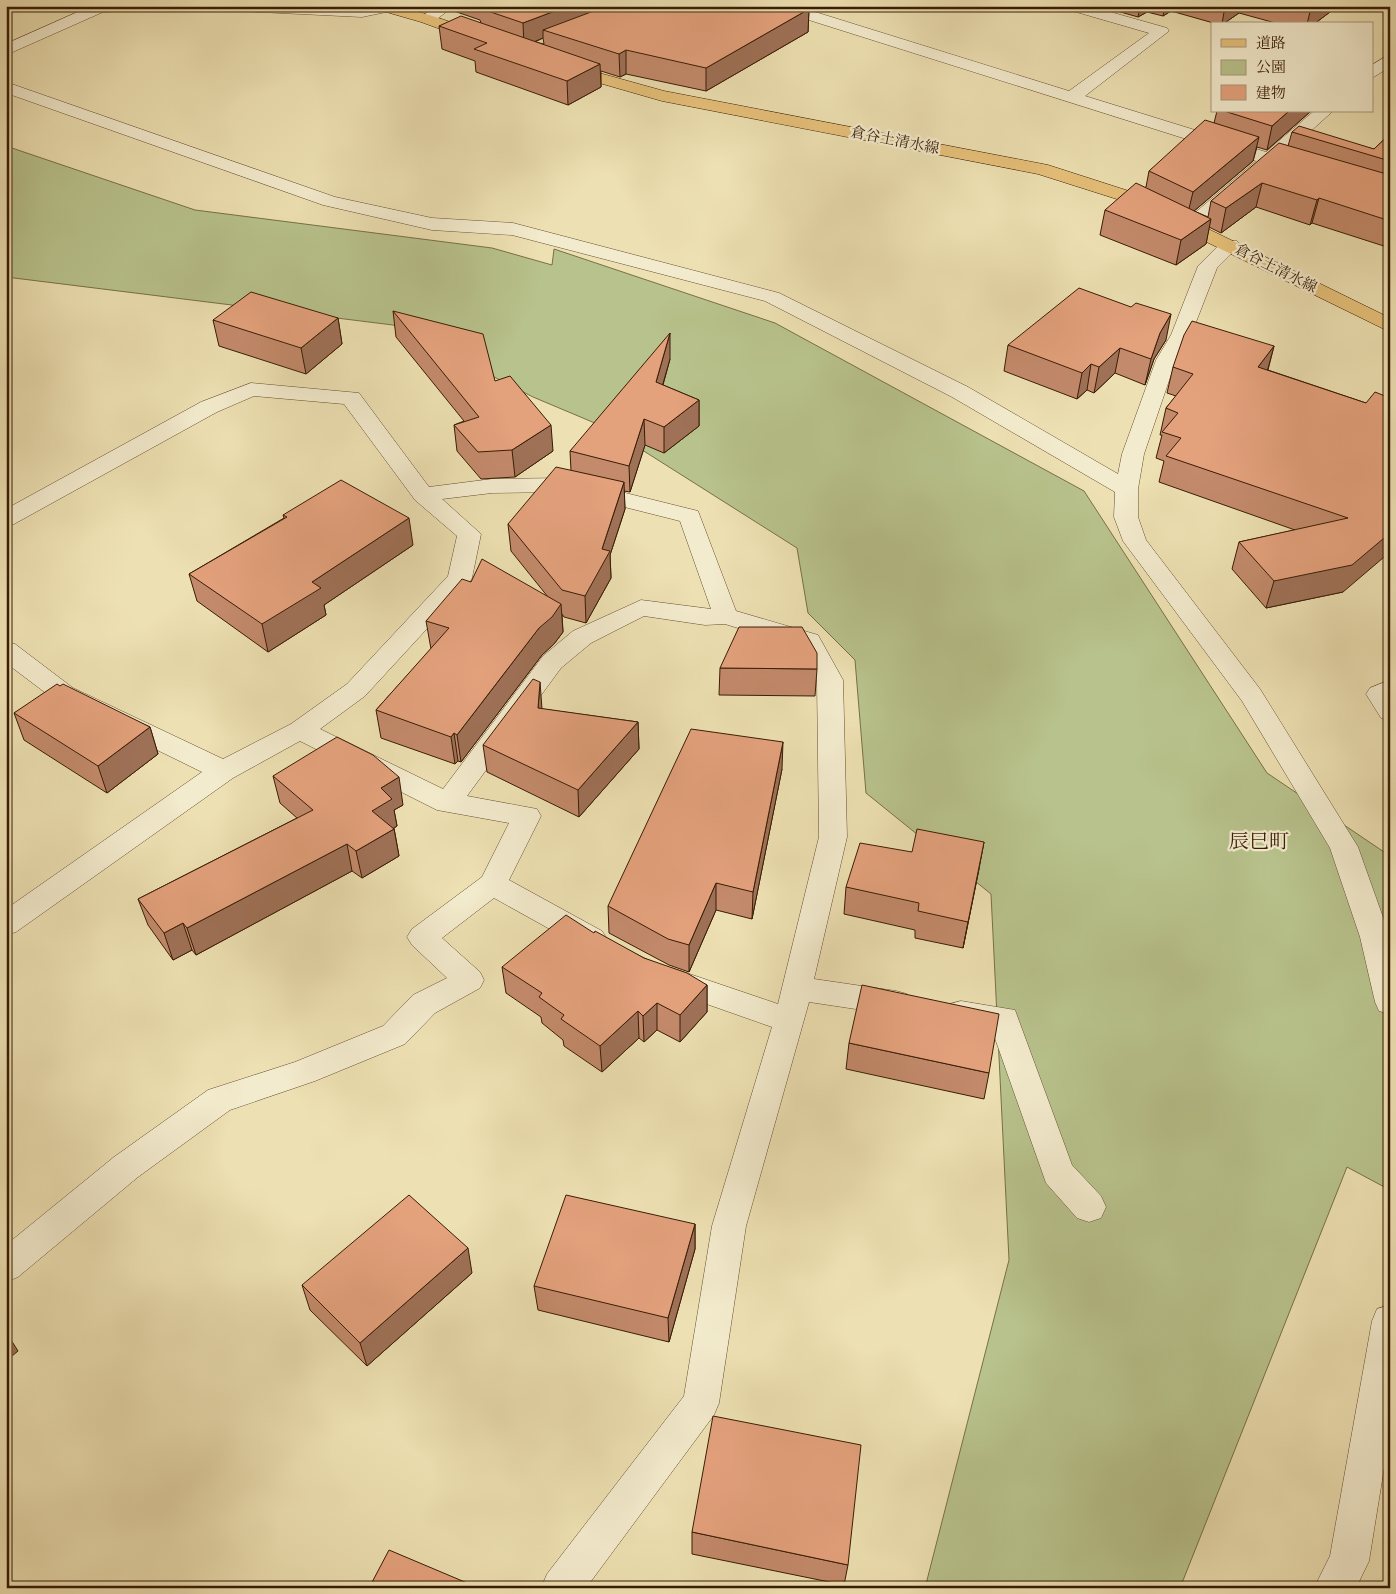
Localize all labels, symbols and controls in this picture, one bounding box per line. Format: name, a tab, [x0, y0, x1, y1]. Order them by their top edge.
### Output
legend	[1211, 22, 1374, 112]
text: 道路	[1256, 33, 1286, 53]
text: 公園	[1256, 57, 1286, 77]
text: 建物	[1256, 83, 1286, 103]
street label: 倉谷土清水線	[849, 122, 941, 158]
street label: 倉谷土清水線	[1231, 239, 1321, 297]
district label: 辰巳町	[1229, 828, 1289, 855]

